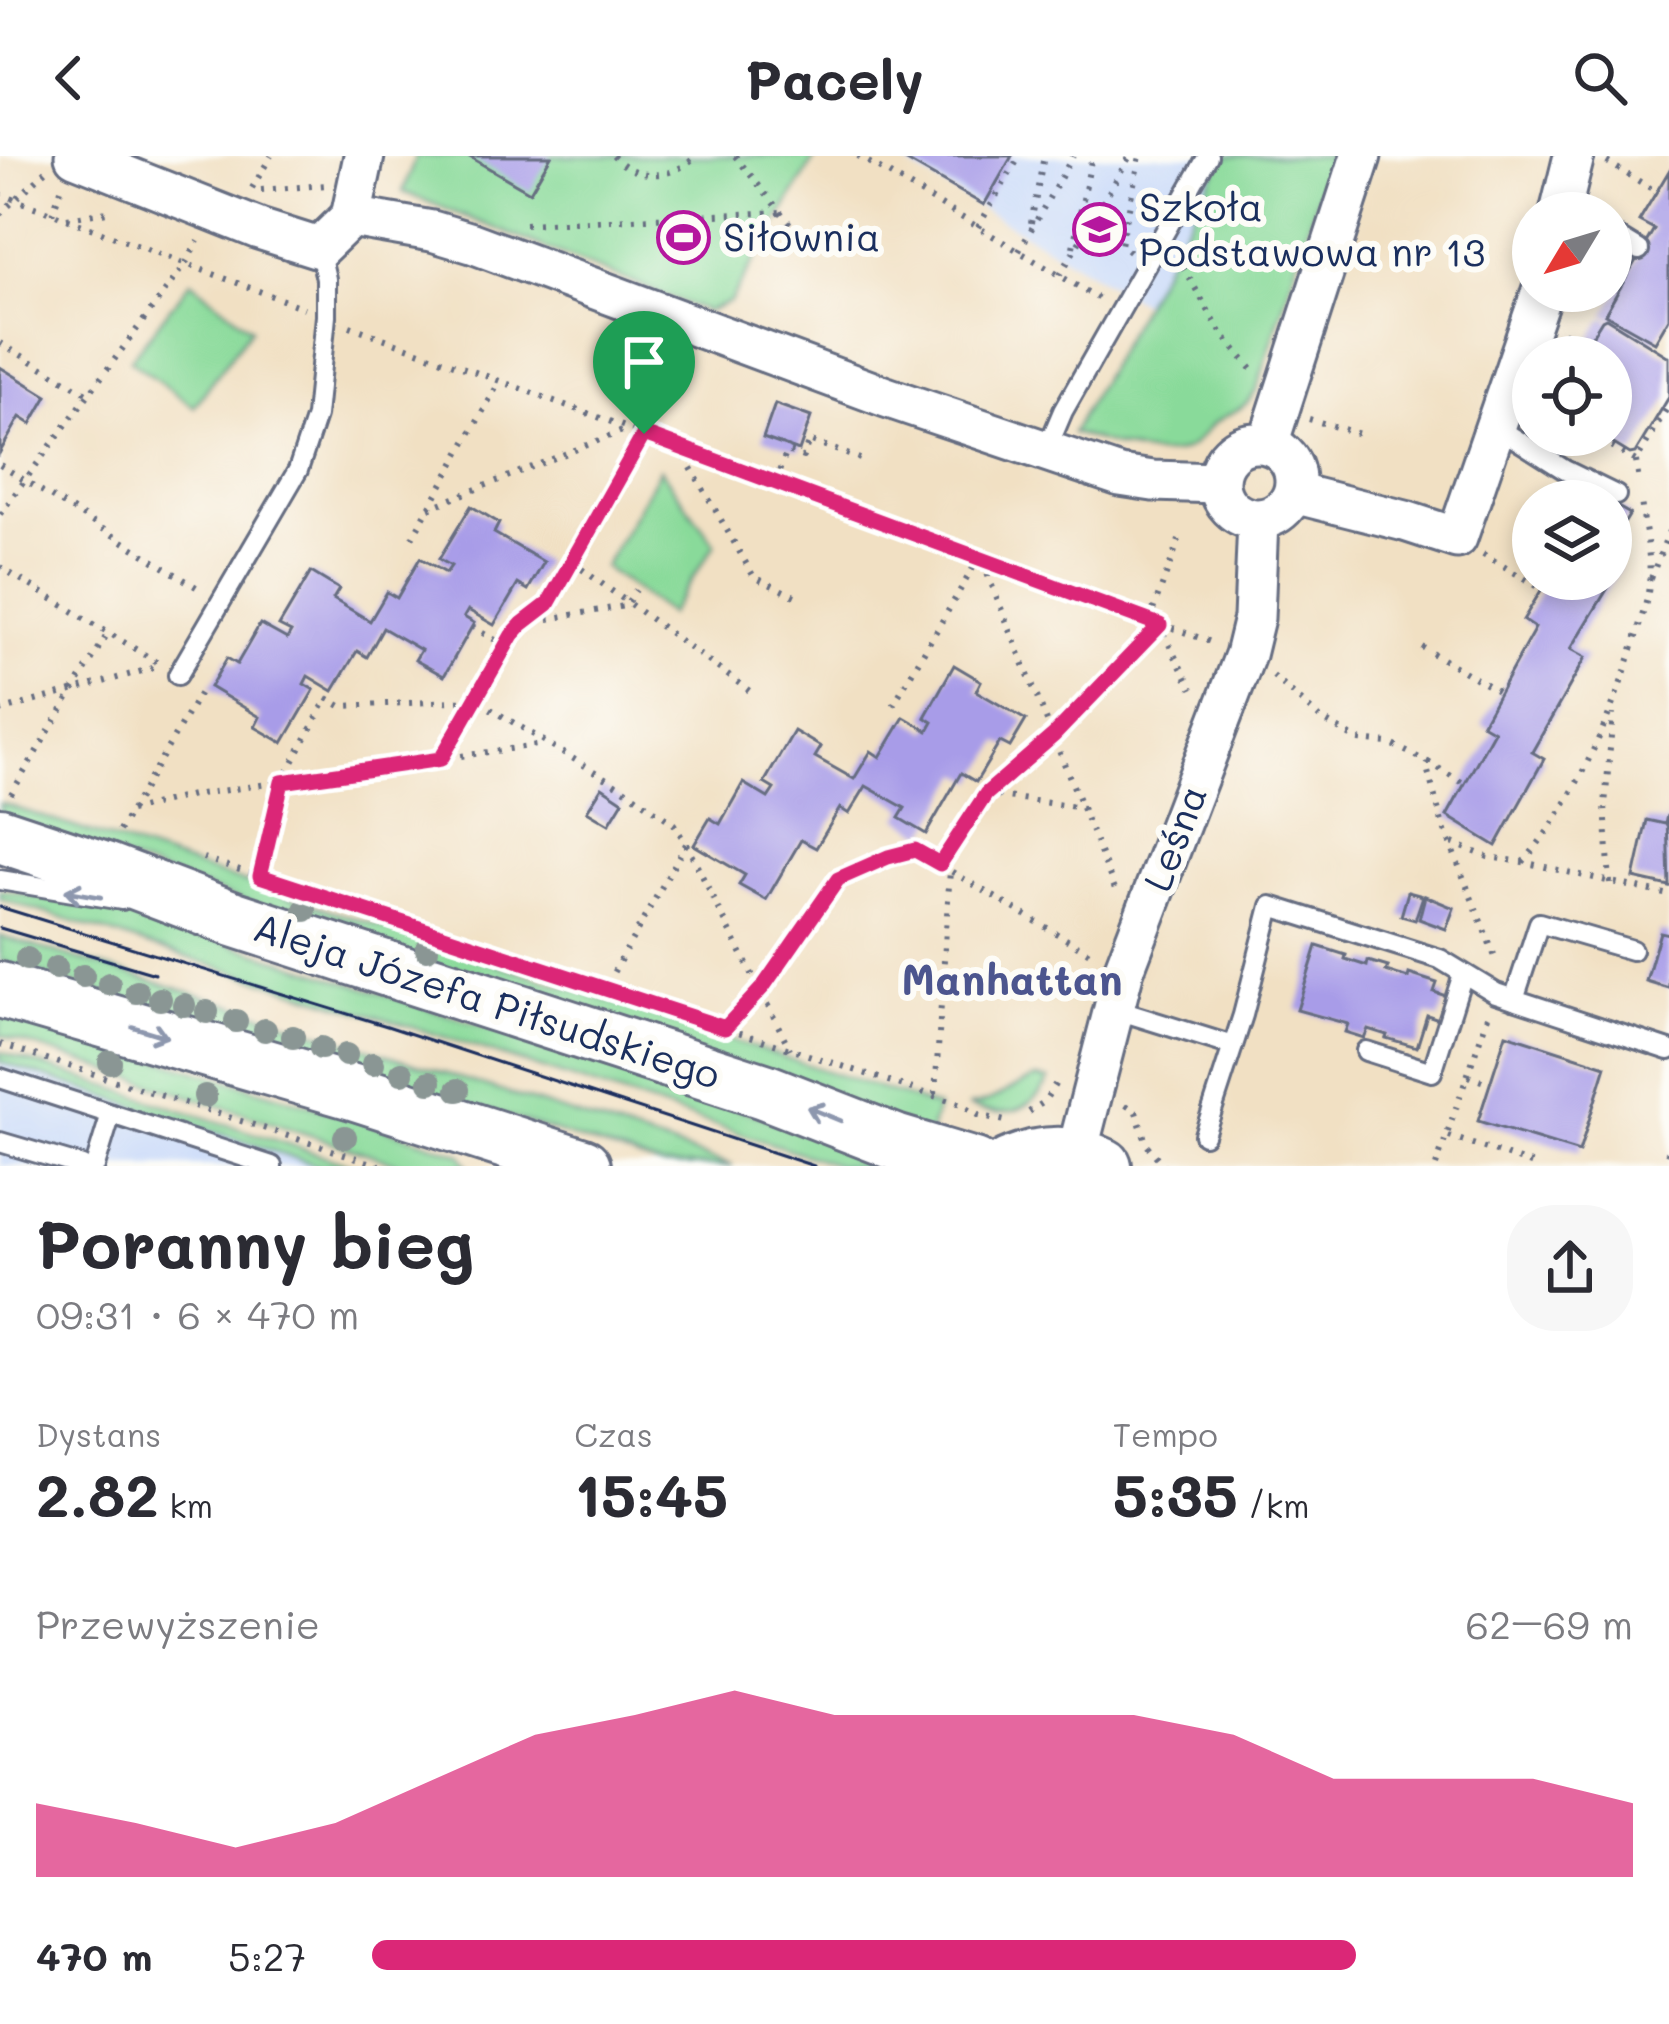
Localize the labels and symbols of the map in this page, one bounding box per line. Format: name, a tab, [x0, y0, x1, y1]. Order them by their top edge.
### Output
place label: Szkoła Podstawowa nr 13	[1139, 180, 1485, 276]
north arrow	[1512, 192, 1632, 312]
school or university icon: Szkoła Podstawowa nr 13	[1072, 201, 1128, 257]
sports icon: Siłownia	[656, 209, 712, 265]
place label: Siłownia	[723, 210, 880, 261]
pin	[593, 311, 695, 434]
street label: Leśna	[1130, 777, 1217, 898]
one-way arrow	[64, 881, 103, 904]
street label: Aleja Józefa Piłsudskiego	[247, 900, 727, 1100]
district label: Manhattan	[901, 951, 1123, 1006]
one-way arrow	[130, 1022, 168, 1044]
one-way arrow	[807, 1102, 844, 1123]

